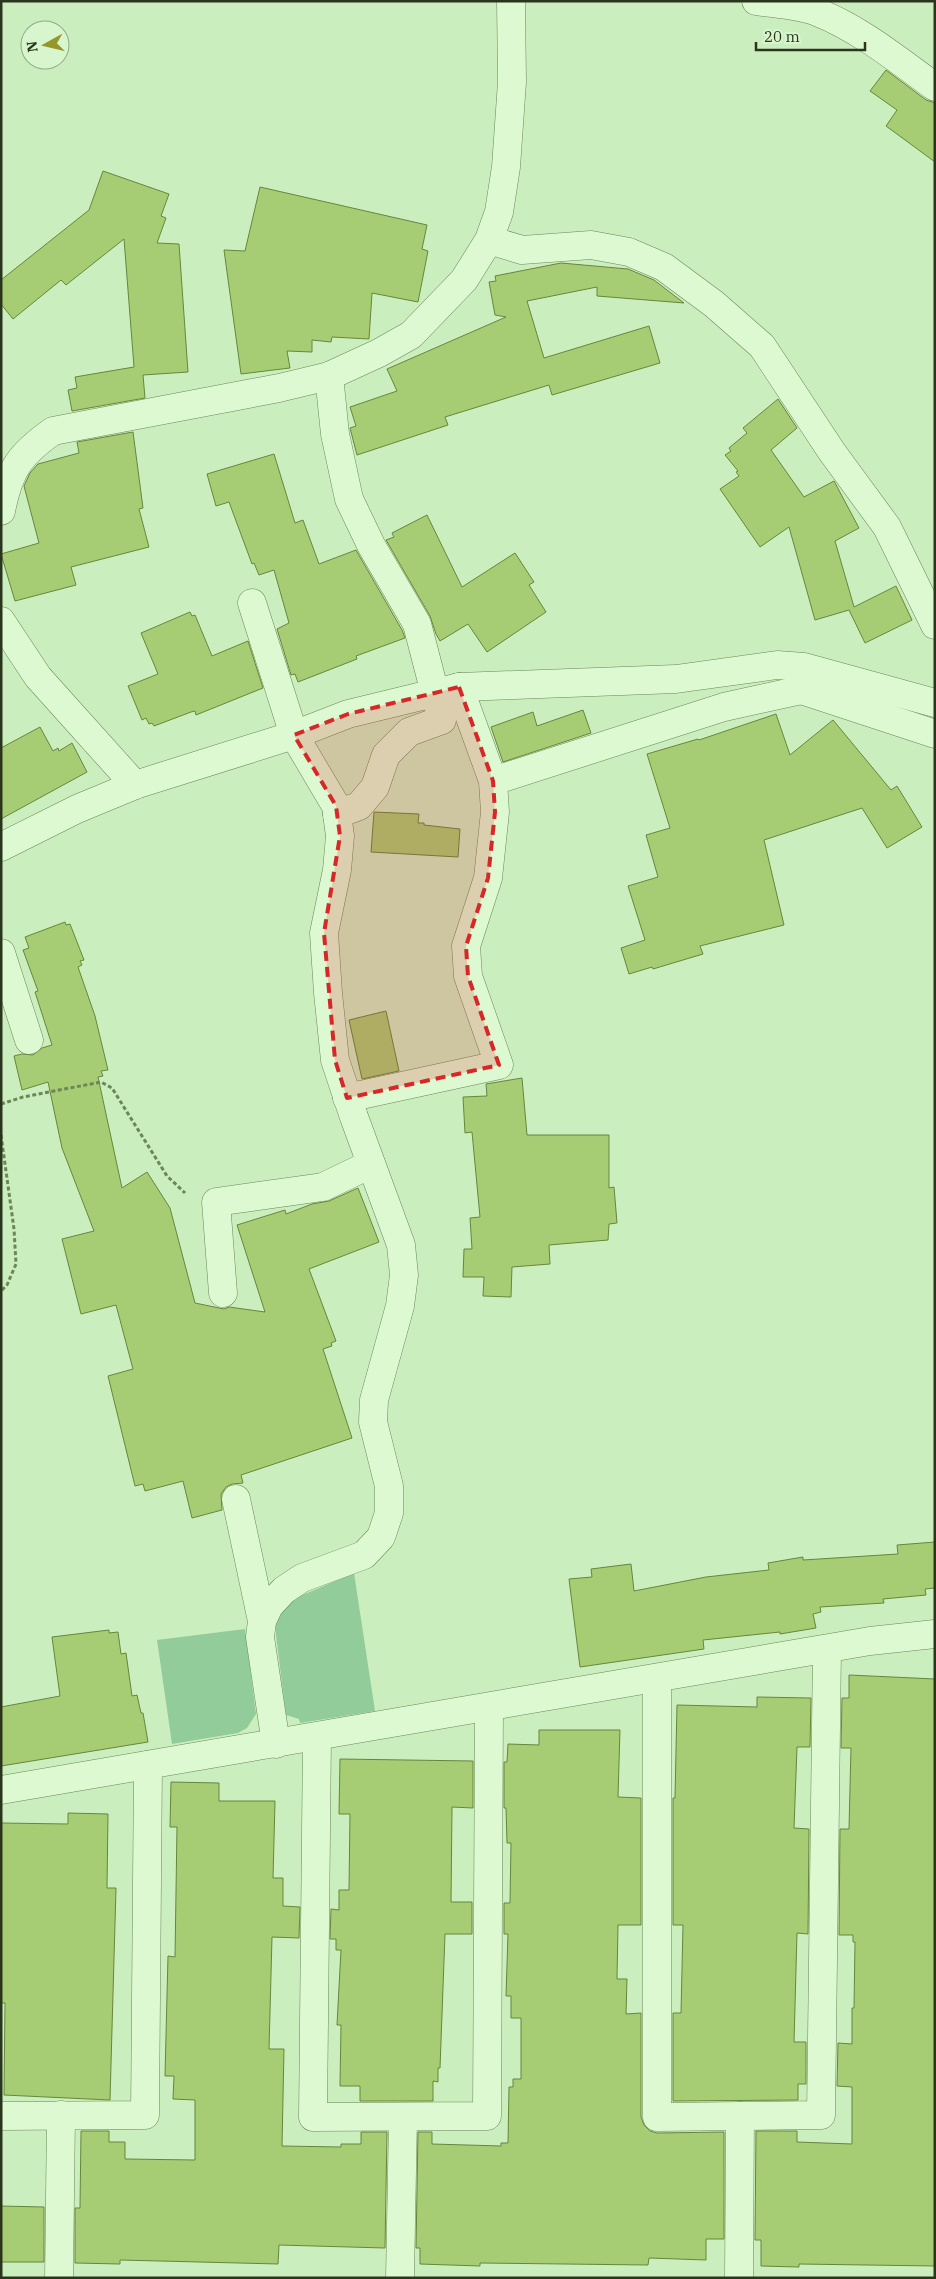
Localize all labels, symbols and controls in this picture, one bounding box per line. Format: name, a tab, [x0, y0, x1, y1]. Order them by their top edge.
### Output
north arrow	[20, 20, 70, 70]
scale bar	[756, 20, 865, 52]
text: 20 m	[764, 27, 800, 46]
text: N	[22, 40, 42, 54]

